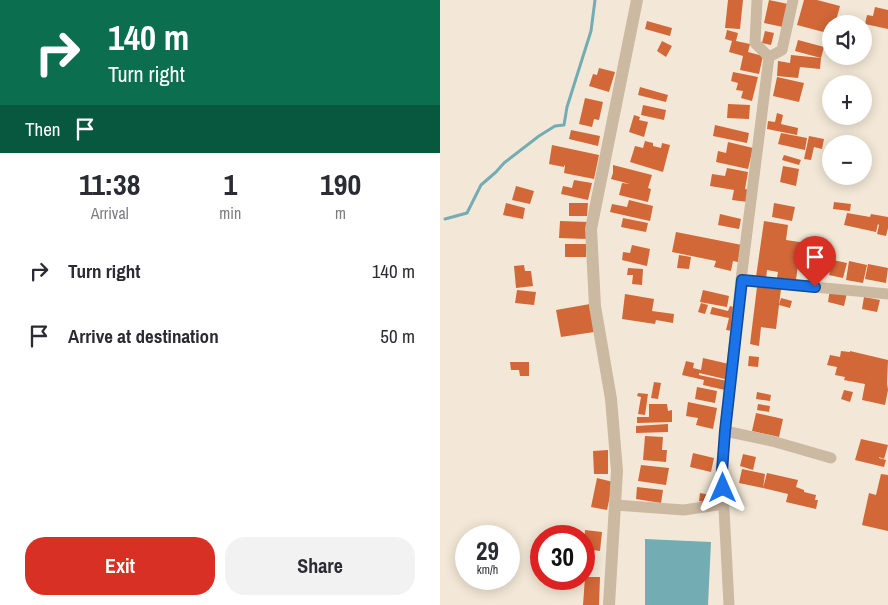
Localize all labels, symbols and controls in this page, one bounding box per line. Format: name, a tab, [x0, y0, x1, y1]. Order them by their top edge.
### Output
text: 140 m	[108, 14, 189, 61]
map controls	[822, 15, 872, 185]
button: sound	[822, 15, 872, 65]
icon: right	[25, 20, 90, 85]
text: Turn right	[108, 59, 185, 89]
button: +	[822, 75, 872, 125]
icon: arrive	[71, 115, 99, 143]
text: Then	[25, 116, 61, 142]
button: −	[822, 135, 872, 185]
text: 11:38	[79, 164, 140, 204]
text: 1	[223, 164, 237, 204]
text: 190	[320, 164, 361, 204]
text: Arrival	[91, 202, 129, 224]
text: min	[219, 202, 241, 224]
text: m	[335, 202, 346, 224]
pin	[794, 236, 836, 287]
icon: arrive	[801, 243, 829, 271]
icon: right	[25, 257, 53, 285]
text: Turn right	[68, 258, 140, 284]
text: 140 m	[372, 258, 415, 284]
icon: arrive	[25, 322, 53, 350]
text: Arrive at destination	[68, 323, 219, 349]
text: 50 m	[380, 323, 415, 349]
position arrow	[696, 461, 748, 513]
speed limit sign: 30	[530, 525, 595, 590]
text: 29	[476, 534, 499, 568]
button: Exit	[25, 537, 215, 595]
button: Share	[225, 537, 415, 595]
text: km/h	[477, 562, 498, 578]

